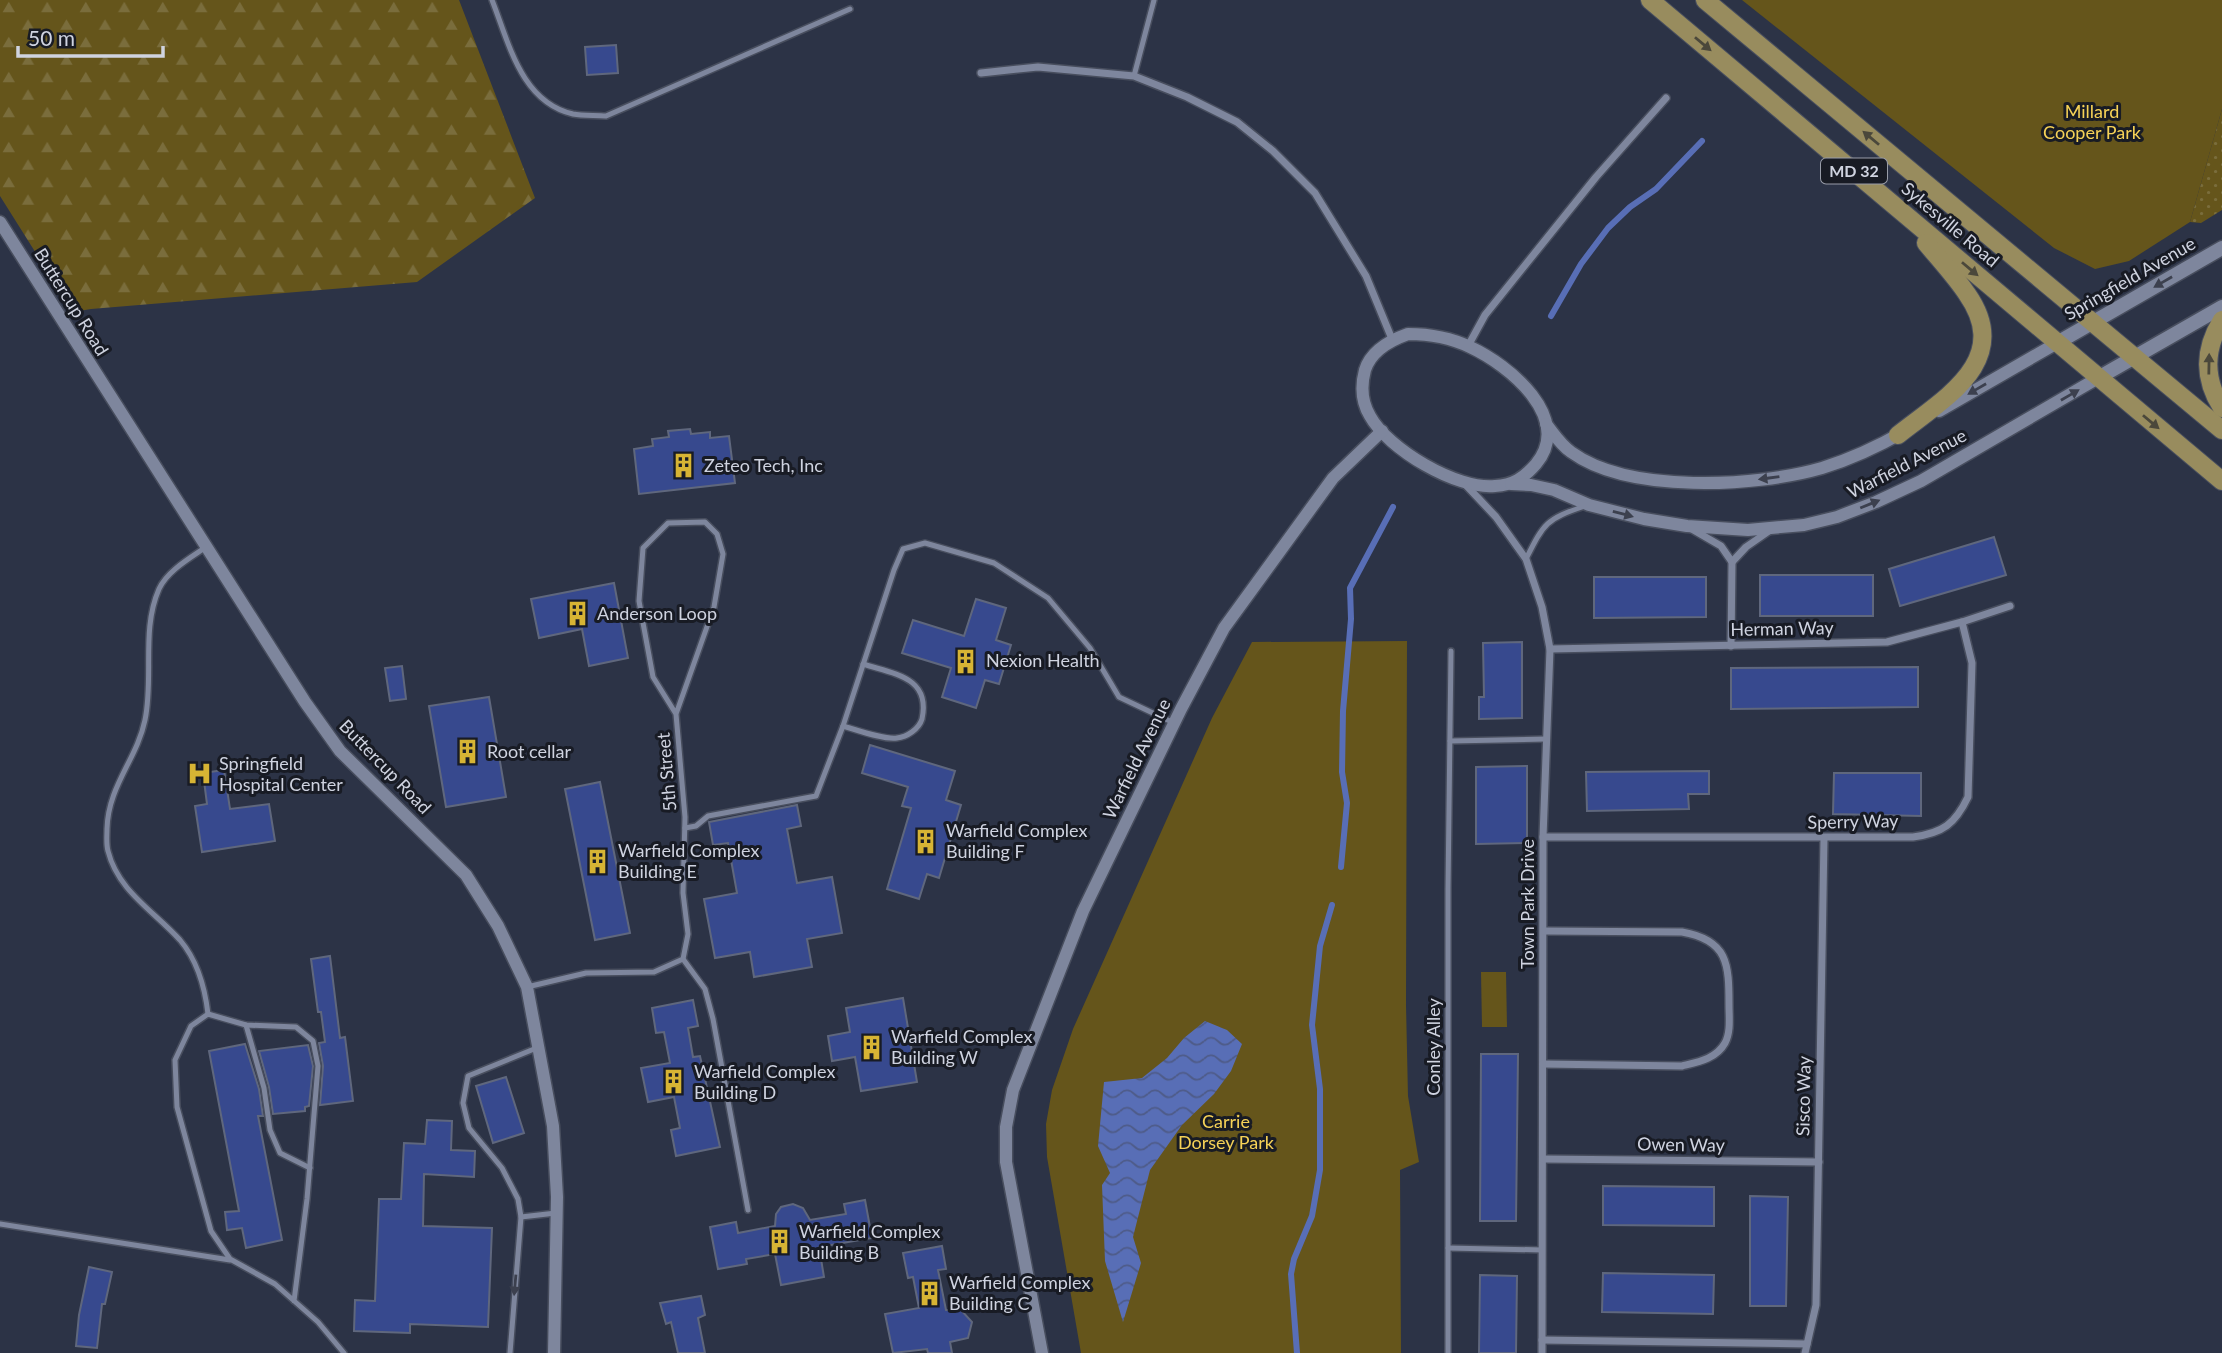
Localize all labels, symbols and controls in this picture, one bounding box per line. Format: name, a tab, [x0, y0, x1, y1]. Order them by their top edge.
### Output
scale bar	[18, 14, 163, 58]
text: 50 m	[28, 25, 75, 50]
one-way arrow	[1694, 36, 1711, 51]
park label: Millard Cooper Park	[2043, 100, 2142, 143]
one-way arrow	[1863, 130, 1881, 145]
road number: MD 32	[1821, 158, 1887, 183]
street label: Sykesville Road	[1897, 177, 2004, 271]
street label: Springfield Avenue	[2060, 232, 2199, 325]
street label: Buttercup Road	[30, 244, 114, 359]
one-way arrow	[1961, 262, 1979, 277]
one-way arrow	[2153, 276, 2172, 288]
one-way arrow	[2203, 353, 2214, 375]
one-way arrow	[1967, 383, 1986, 395]
one-way arrow	[2060, 389, 2079, 401]
one-way arrow	[2142, 414, 2159, 429]
street label: Warfield Avenue	[1843, 424, 1970, 503]
building icon: Zeteo Tech, Inc	[670, 452, 698, 480]
place label: Zeteo Tech, Inc	[704, 454, 823, 476]
one-way arrow	[1758, 472, 1780, 483]
one-way arrow	[1860, 499, 1881, 510]
one-way arrow	[1612, 509, 1634, 520]
building icon: Anderson Loop	[563, 600, 591, 628]
place label: Anderson Loop	[597, 602, 717, 624]
street label: Herman Way	[1730, 616, 1835, 640]
building icon: Nexion Health	[952, 647, 980, 675]
place label: Nexion Health	[986, 649, 1100, 671]
street label: Warfield Avenue	[1098, 695, 1175, 822]
street label: Buttercup Road	[335, 715, 436, 818]
street label: 5th Street	[652, 731, 680, 812]
building icon: Root cellar	[453, 738, 481, 766]
place label: Root cellar	[487, 740, 571, 762]
place label: Springfield Hospital Center	[219, 752, 343, 795]
hospital icon: Springfield Hospital Center	[185, 760, 213, 788]
street label: Sperry Way	[1807, 809, 1899, 833]
place label: Warfield Complex Building F	[946, 819, 1087, 862]
building icon: Warfield Complex Building F	[912, 827, 940, 855]
place label: Warfield Complex Building E	[618, 839, 759, 882]
street label: Town Park Drive	[1516, 839, 1538, 969]
building icon: Warfield Complex Building E	[584, 847, 612, 875]
street label: Conley Alley	[1422, 997, 1444, 1096]
place label: Warfield Complex Building W	[891, 1025, 1032, 1068]
building icon: Warfield Complex Building W	[857, 1033, 885, 1061]
street label: Sisco Way	[1791, 1055, 1815, 1136]
place label: Warfield Complex Building D	[694, 1060, 835, 1103]
building icon: Warfield Complex Building D	[660, 1068, 688, 1096]
park label: Carrie Dorsey Park	[1178, 1110, 1275, 1153]
street label: Owen Way	[1637, 1132, 1726, 1156]
place label: Warfield Complex Building B	[799, 1220, 940, 1263]
building icon: Warfield Complex Building B	[765, 1228, 793, 1256]
place label: Warfield Complex Building C	[949, 1271, 1090, 1314]
one-way arrow	[509, 1274, 520, 1296]
building icon: Warfield Complex Building C	[915, 1279, 943, 1307]

